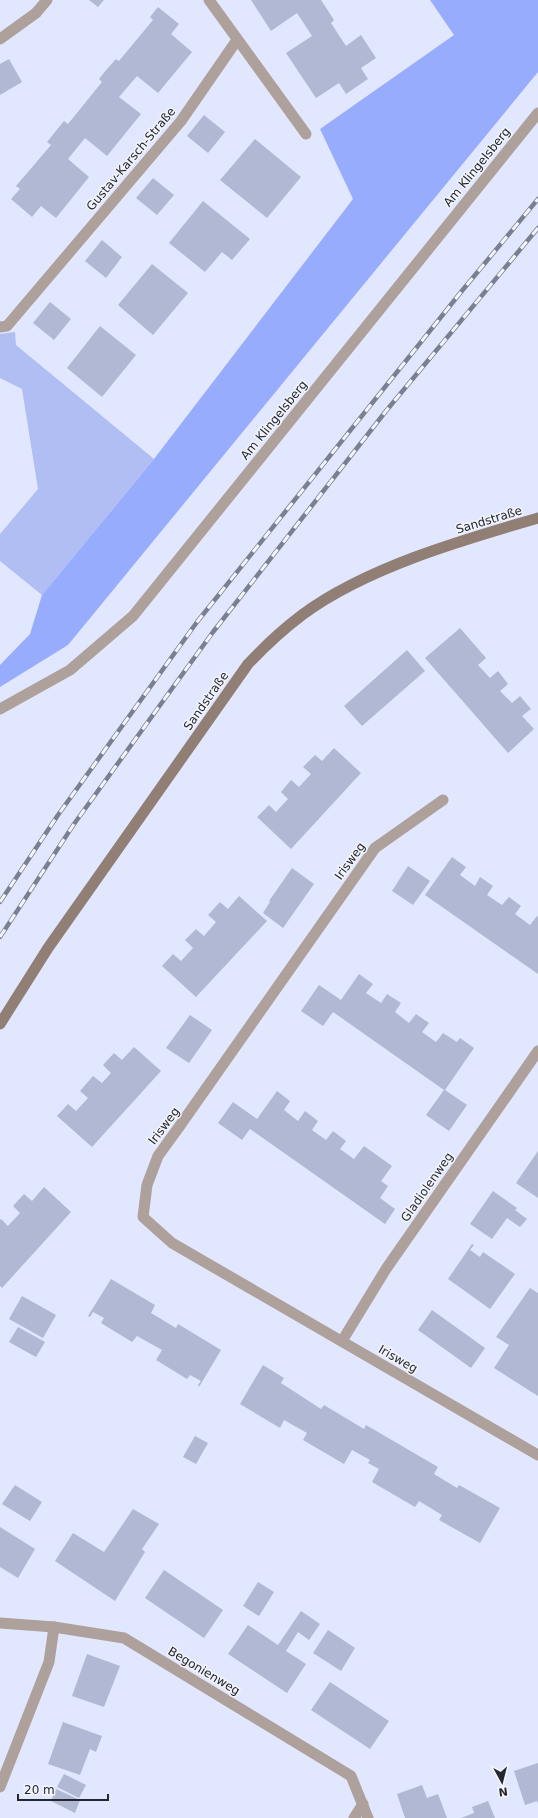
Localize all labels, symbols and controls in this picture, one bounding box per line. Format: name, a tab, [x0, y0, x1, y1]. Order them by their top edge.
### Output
street label: Gustav-Karsch-Straße	[84, 104, 178, 214]
street label: Am Klingelsberg	[441, 125, 513, 209]
street label: Am Klingelsberg	[238, 378, 310, 462]
street label: Sandstraße	[454, 503, 524, 537]
street label: Sandstraße	[181, 669, 231, 733]
street label: Irisweg	[332, 840, 368, 882]
street label: Irisweg	[146, 1105, 182, 1147]
street label: Gladiolenweg	[398, 1150, 456, 1224]
street label: Irisweg	[376, 1342, 420, 1376]
street label: Begonienweg	[166, 1644, 242, 1698]
north arrow	[482, 1762, 522, 1802]
scale bar	[18, 1776, 108, 1802]
text: 20 m	[24, 1783, 55, 1797]
text: N	[498, 1784, 509, 1798]

